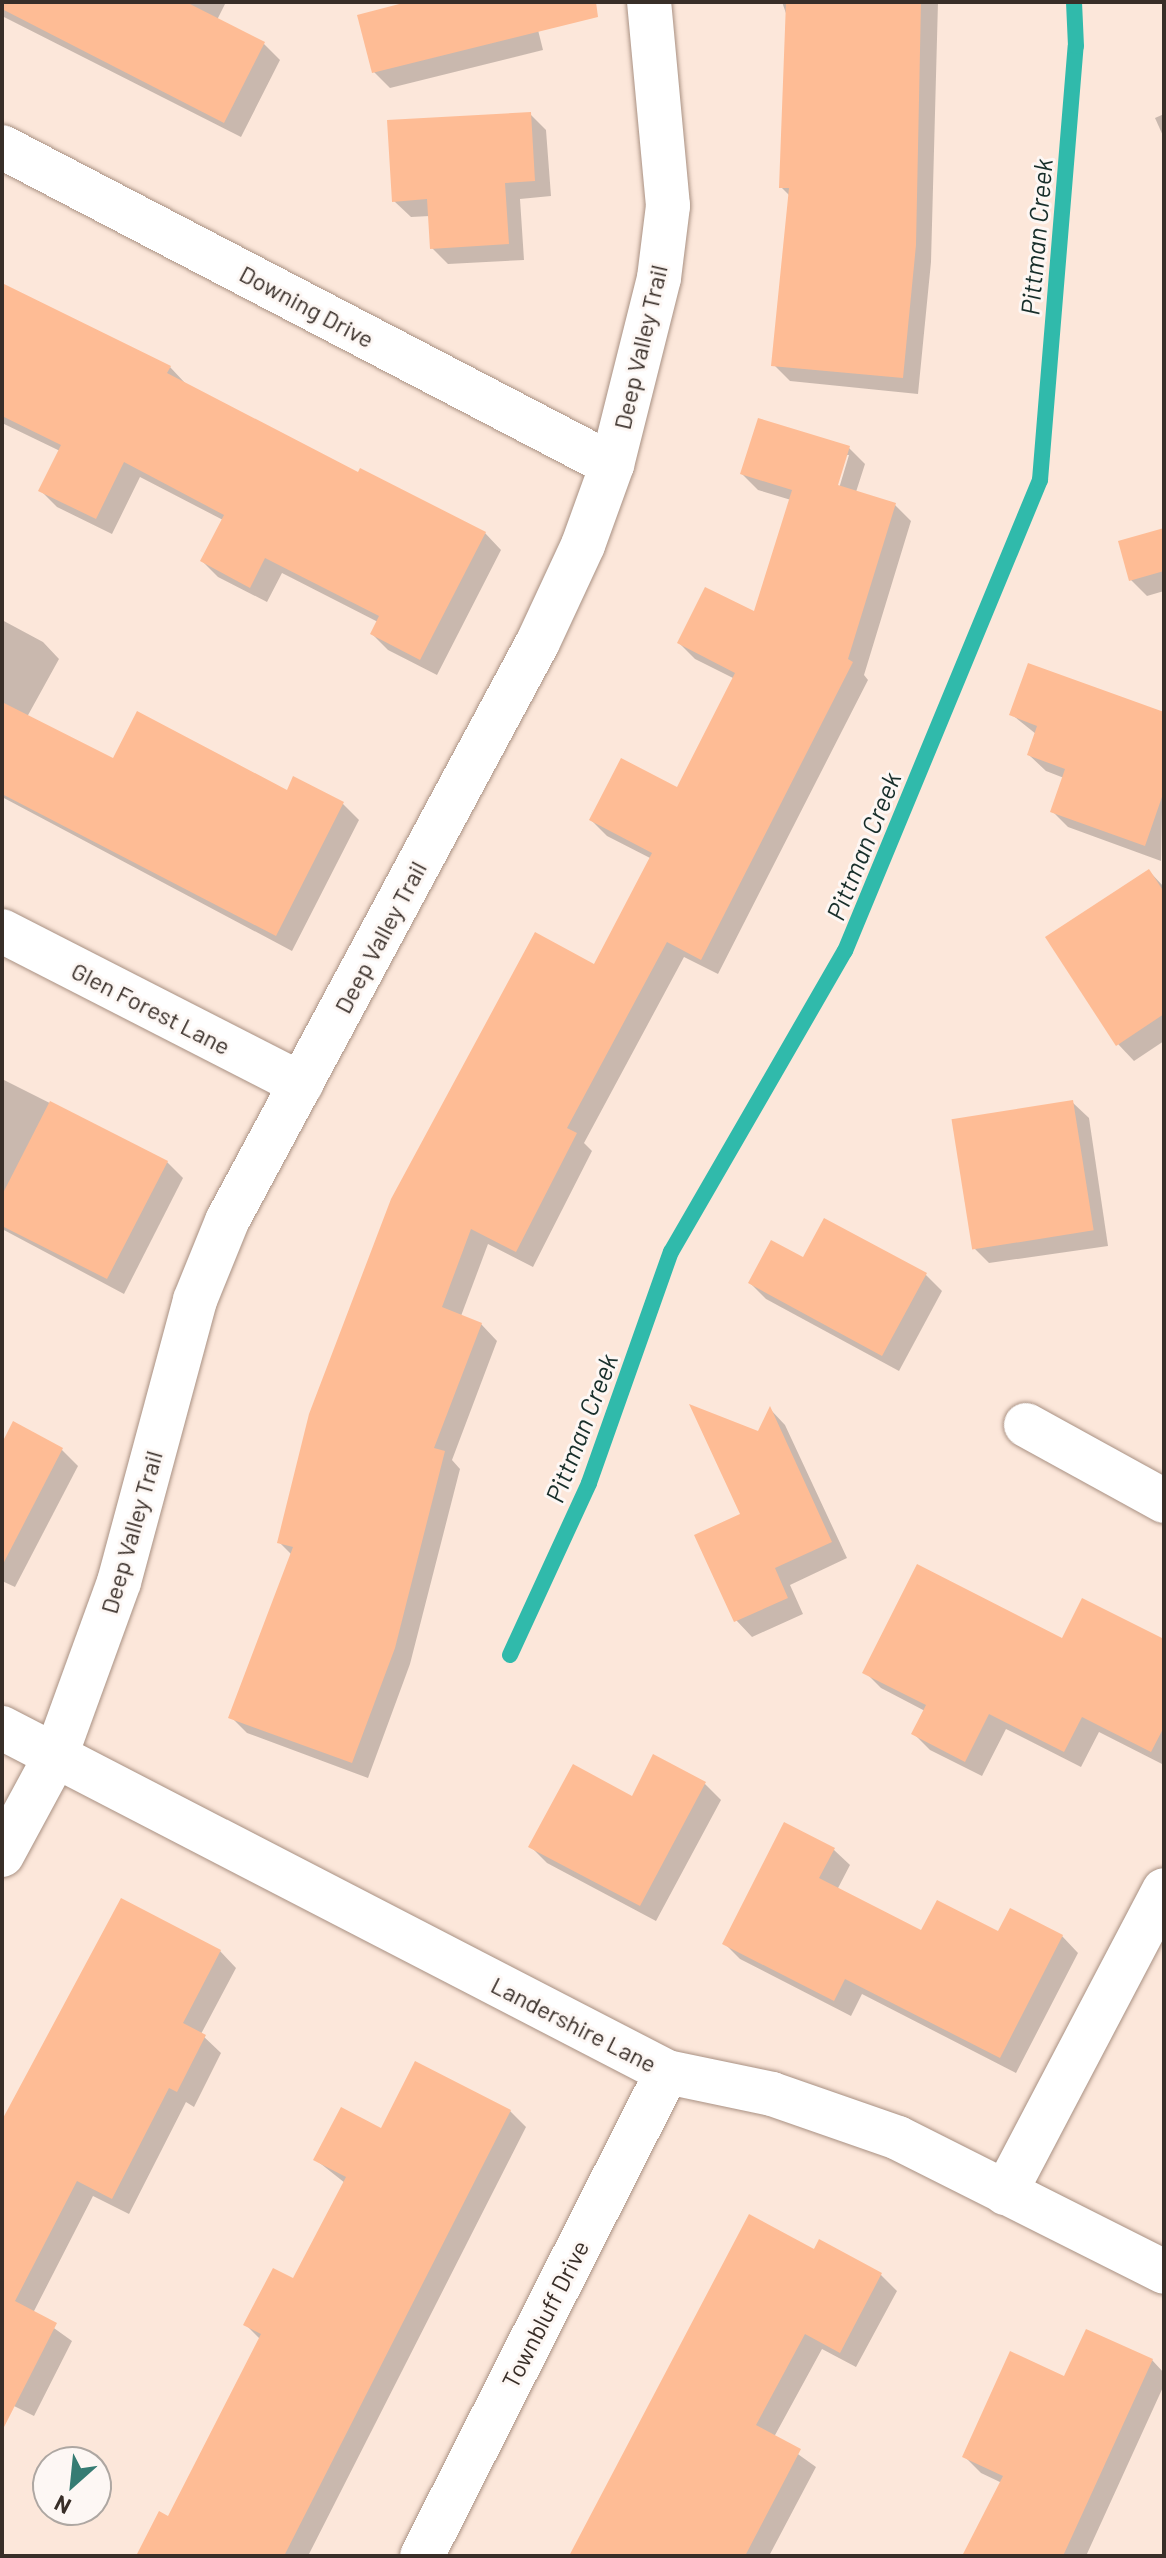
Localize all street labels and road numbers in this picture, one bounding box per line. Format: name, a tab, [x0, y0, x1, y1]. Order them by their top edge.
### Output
street label: Downing Drive	[235, 259, 379, 353]
street label: Deep Valley Trail	[607, 262, 673, 432]
street label: Deep Valley Trail	[328, 856, 432, 1018]
street label: Glen Forest Lane	[67, 956, 235, 1060]
street label: Deep Valley Trail	[94, 1447, 168, 1617]
street label: Landershire Lane	[487, 1970, 661, 2078]
street label: Townbluff Drive	[495, 2235, 595, 2393]

